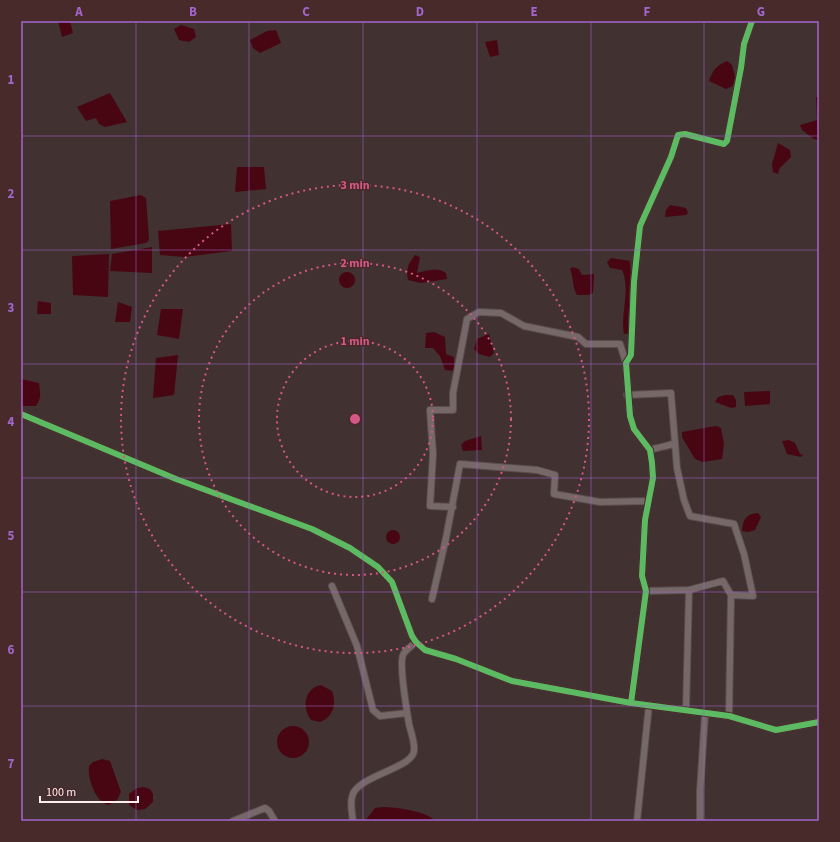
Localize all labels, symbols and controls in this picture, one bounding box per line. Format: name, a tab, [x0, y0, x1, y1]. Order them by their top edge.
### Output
text: A	[74, 3, 83, 21]
text: B	[189, 3, 197, 21]
text: C	[302, 3, 310, 21]
text: D	[416, 3, 424, 21]
text: E	[530, 3, 538, 21]
text: F	[644, 3, 651, 21]
text: G	[757, 3, 765, 21]
text: 1	[8, 71, 15, 89]
text: 3 min	[340, 177, 370, 194]
text: 2	[8, 185, 15, 203]
text: 2 min	[340, 255, 370, 272]
text: 3	[8, 299, 15, 317]
text: 1 min	[340, 333, 370, 350]
centre of rings	[348, 412, 362, 426]
text: 4	[8, 413, 15, 431]
text: 5	[8, 527, 15, 545]
text: 6	[8, 641, 15, 659]
text: 7	[8, 755, 15, 773]
scale bar	[40, 778, 138, 804]
text: 100 m	[46, 784, 76, 801]

